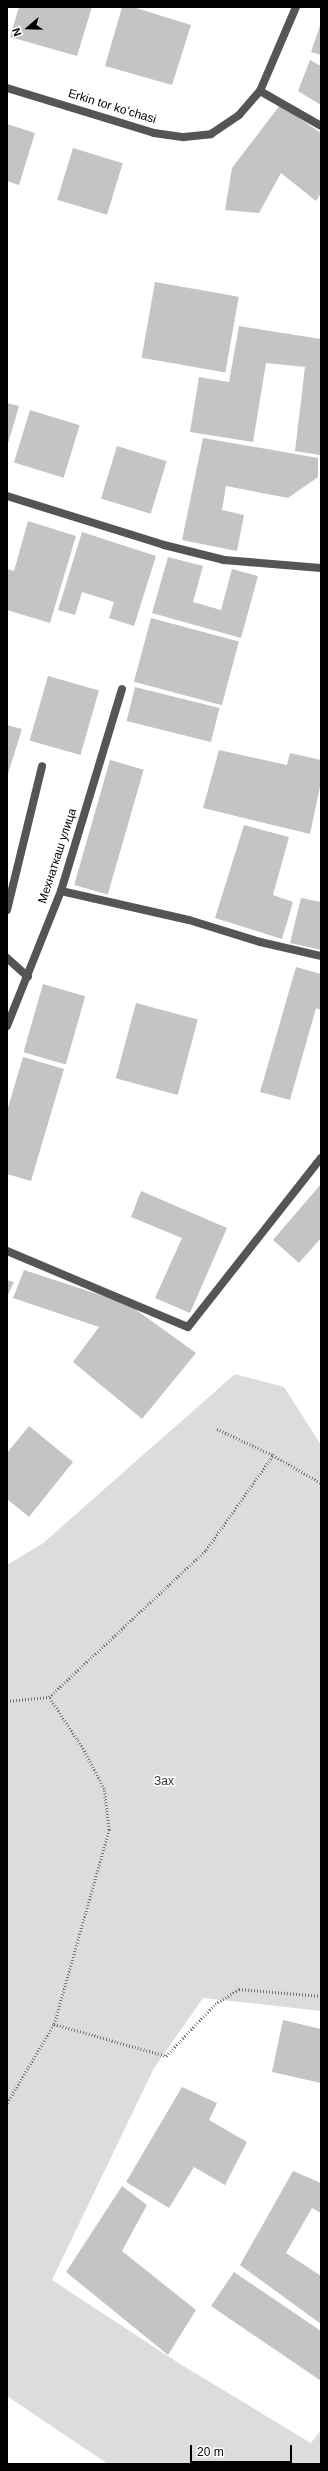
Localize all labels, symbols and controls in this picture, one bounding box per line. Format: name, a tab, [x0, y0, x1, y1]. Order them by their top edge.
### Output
north arrow	[8, 8, 48, 48]
text: N	[10, 26, 24, 38]
street label: Erkin tor koʻchasi	[66, 87, 158, 127]
street label: Мехнаткаш улица	[36, 807, 80, 905]
park label: Зах	[154, 1775, 174, 1789]
scale bar	[192, 2437, 294, 2463]
text: 20 m	[197, 2445, 224, 2459]

